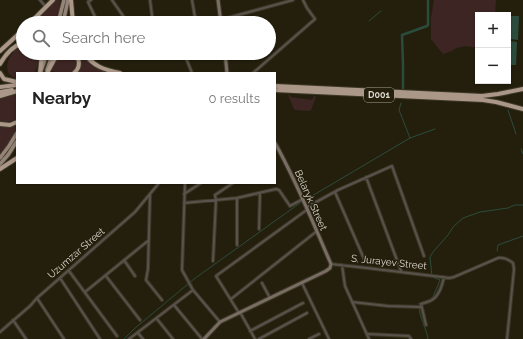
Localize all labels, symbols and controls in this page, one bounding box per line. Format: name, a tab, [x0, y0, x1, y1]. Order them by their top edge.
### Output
map controls	[475, 12, 511, 84]
button: +	[475, 12, 511, 48]
search box	[16, 16, 276, 60]
icon: search	[30, 27, 52, 49]
text: Search here	[62, 29, 145, 47]
button: −	[475, 48, 511, 84]
text: Nearby	[32, 88, 91, 108]
road number: D001	[364, 88, 394, 102]
text: 0 results	[209, 91, 260, 106]
street label: Belaryk Street	[293, 168, 330, 233]
street label: Uzumzar Street	[45, 225, 107, 281]
street label: S. Jurayev Street	[351, 253, 428, 272]

